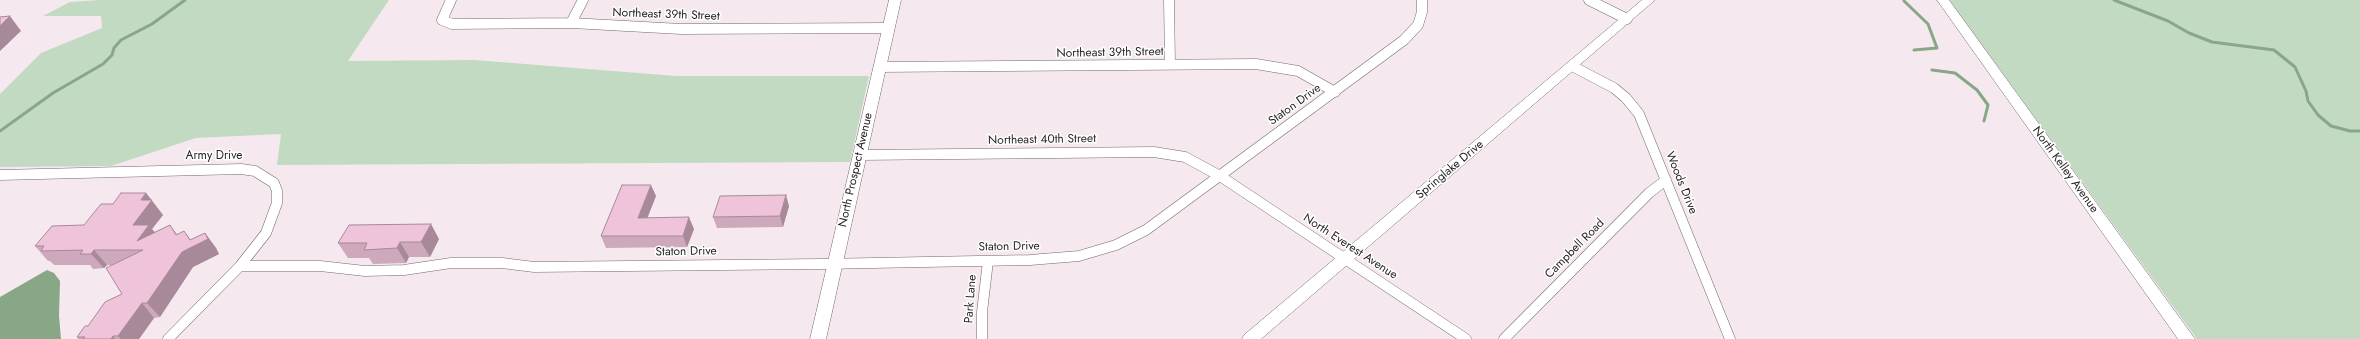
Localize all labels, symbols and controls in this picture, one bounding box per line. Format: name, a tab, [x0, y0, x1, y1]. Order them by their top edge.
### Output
street label: Northeast 39th Street	[612, 6, 720, 24]
street label: Northeast 39th Street	[1056, 45, 1164, 61]
street label: Staton Drive	[1266, 81, 1324, 129]
street label: North Prospect Avenue	[836, 111, 876, 229]
street label: North Kelley Avenue	[2029, 124, 2101, 216]
street label: Northeast 40th Street	[988, 132, 1096, 148]
street label: Springlake Drive	[1413, 138, 1487, 202]
street label: Army Drive	[186, 149, 242, 163]
street label: Woods Drive	[1662, 150, 1700, 216]
street label: North Everest Avenue	[1300, 211, 1400, 283]
street label: Campbell Road	[1542, 216, 1608, 282]
street label: Staton Drive	[978, 239, 1040, 255]
street label: Staton Drive	[655, 244, 717, 260]
street label: Park Lane	[962, 274, 980, 324]

